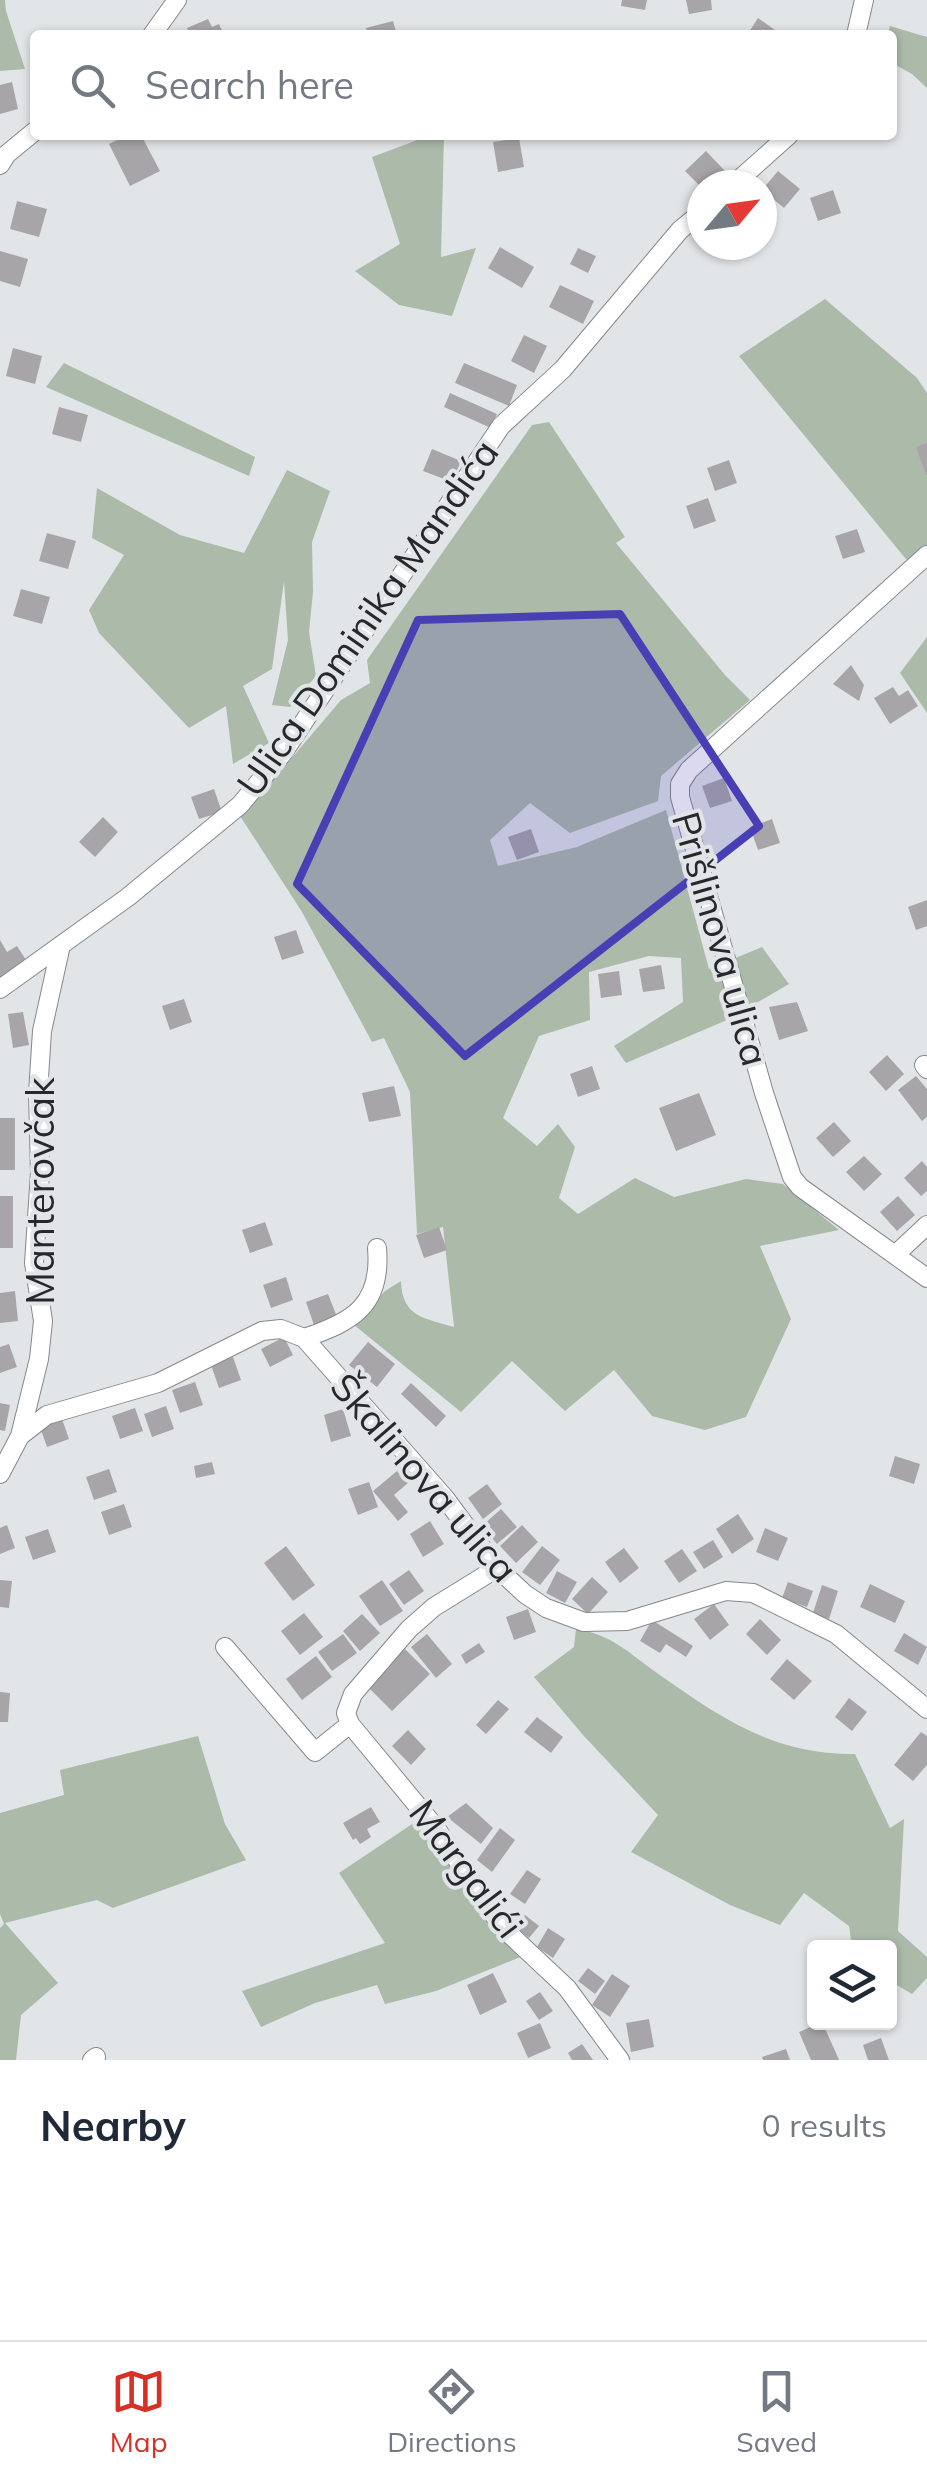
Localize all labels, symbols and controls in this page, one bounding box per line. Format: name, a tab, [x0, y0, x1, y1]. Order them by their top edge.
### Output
search box	[30, 30, 897, 140]
icon: search	[65, 58, 120, 113]
text: Search here	[145, 61, 354, 109]
north arrow	[687, 170, 777, 260]
street label: Ulica Dominika Mandića	[226, 430, 508, 805]
street label: Prišlinova ulica	[662, 806, 780, 1071]
street label: Manterovčak	[16, 1077, 64, 1305]
street label: Škalinova ulica	[321, 1363, 529, 1592]
street label: Margalići	[399, 1790, 534, 1947]
map controls	[807, 1940, 897, 2030]
button: layers	[807, 1940, 897, 2030]
text: Nearby	[40, 2099, 186, 2152]
text: 0 results	[762, 2105, 887, 2145]
tab: Map	[110, 2364, 167, 2459]
tab: Directions	[387, 2364, 517, 2459]
tab: Saved	[736, 2364, 817, 2459]

